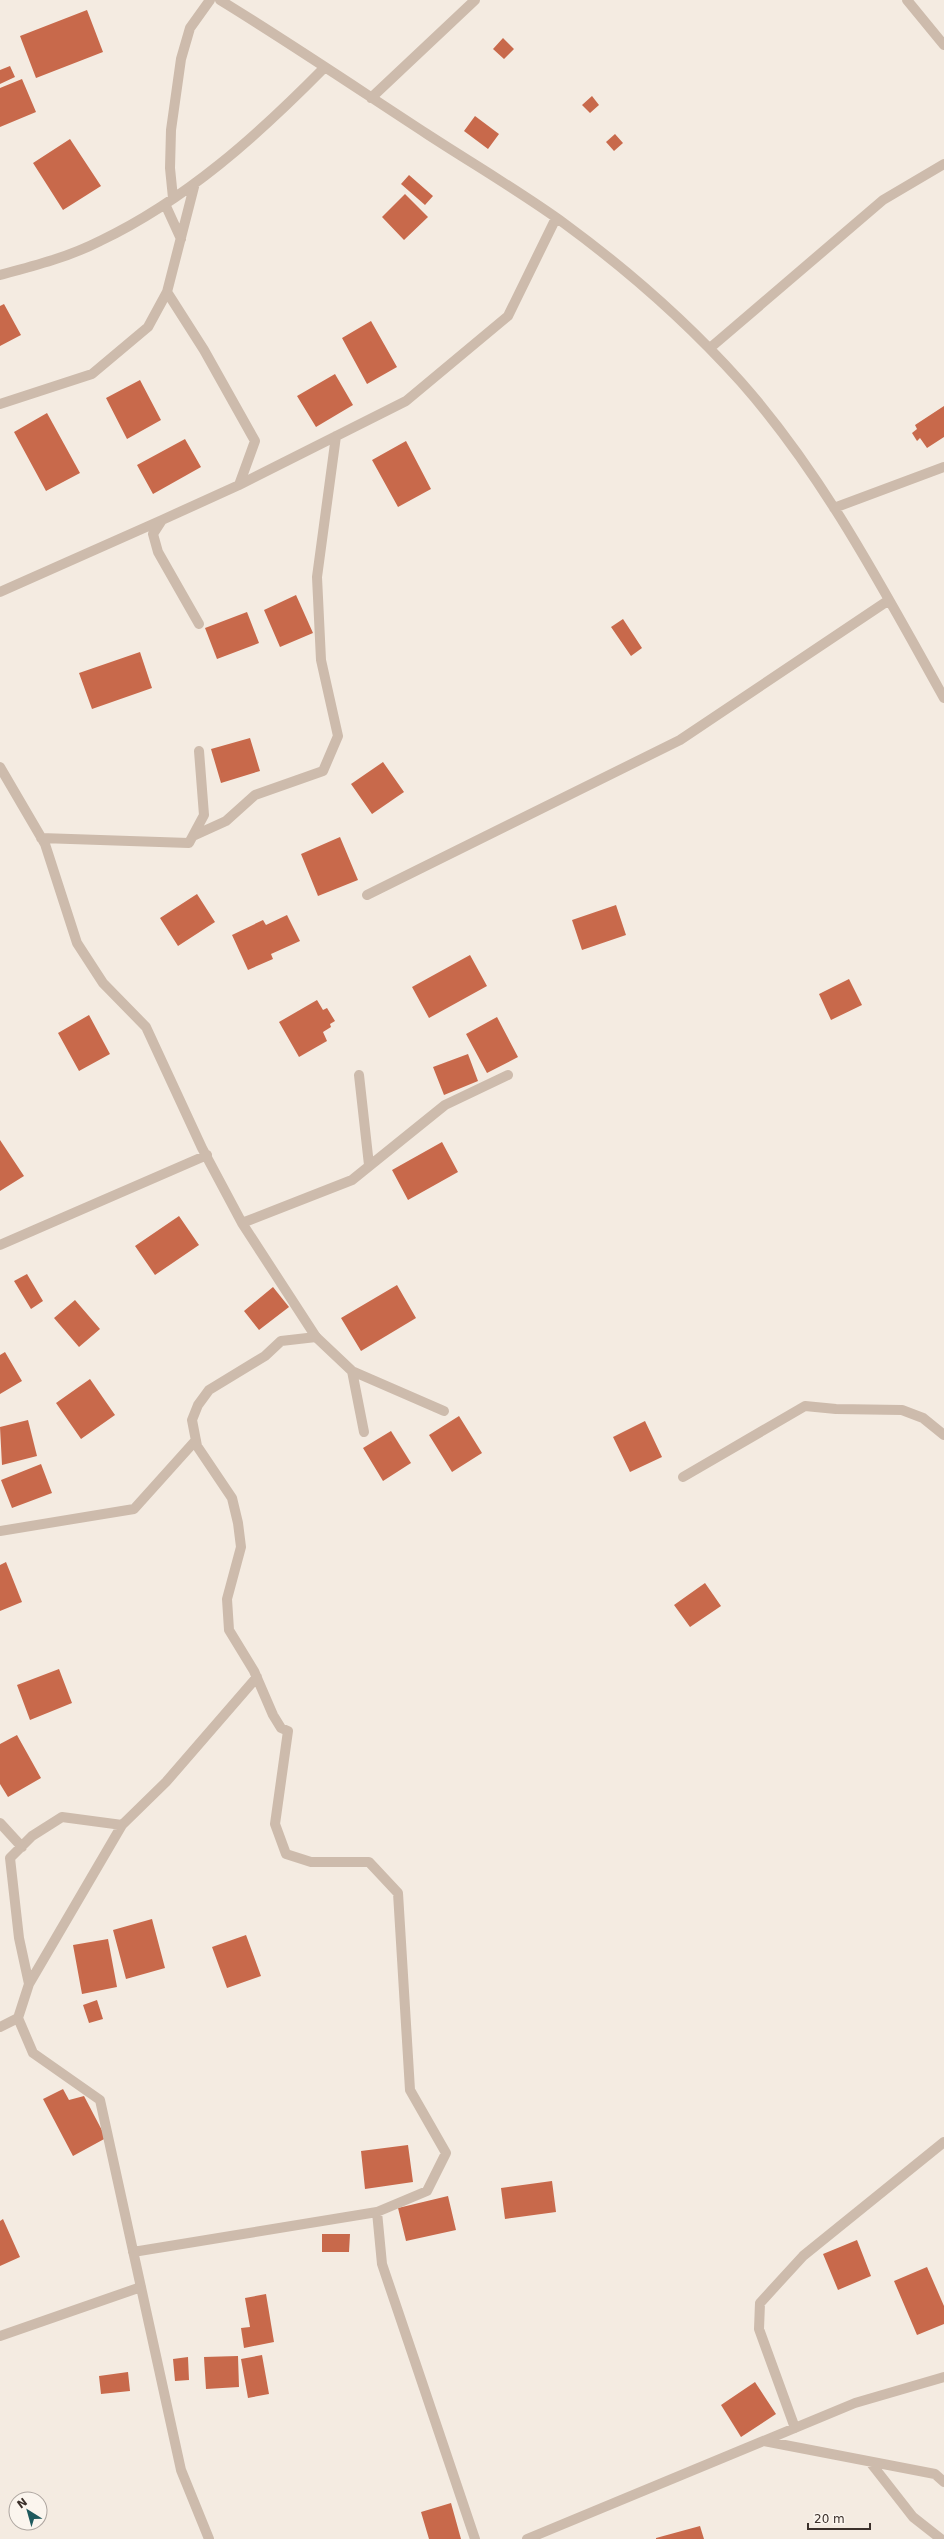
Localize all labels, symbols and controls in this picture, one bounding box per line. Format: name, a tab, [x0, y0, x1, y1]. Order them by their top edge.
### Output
north arrow	[8, 2491, 48, 2531]
text: N	[15, 2495, 30, 2511]
scale bar	[808, 2505, 870, 2531]
text: 20 m	[814, 2512, 845, 2526]

